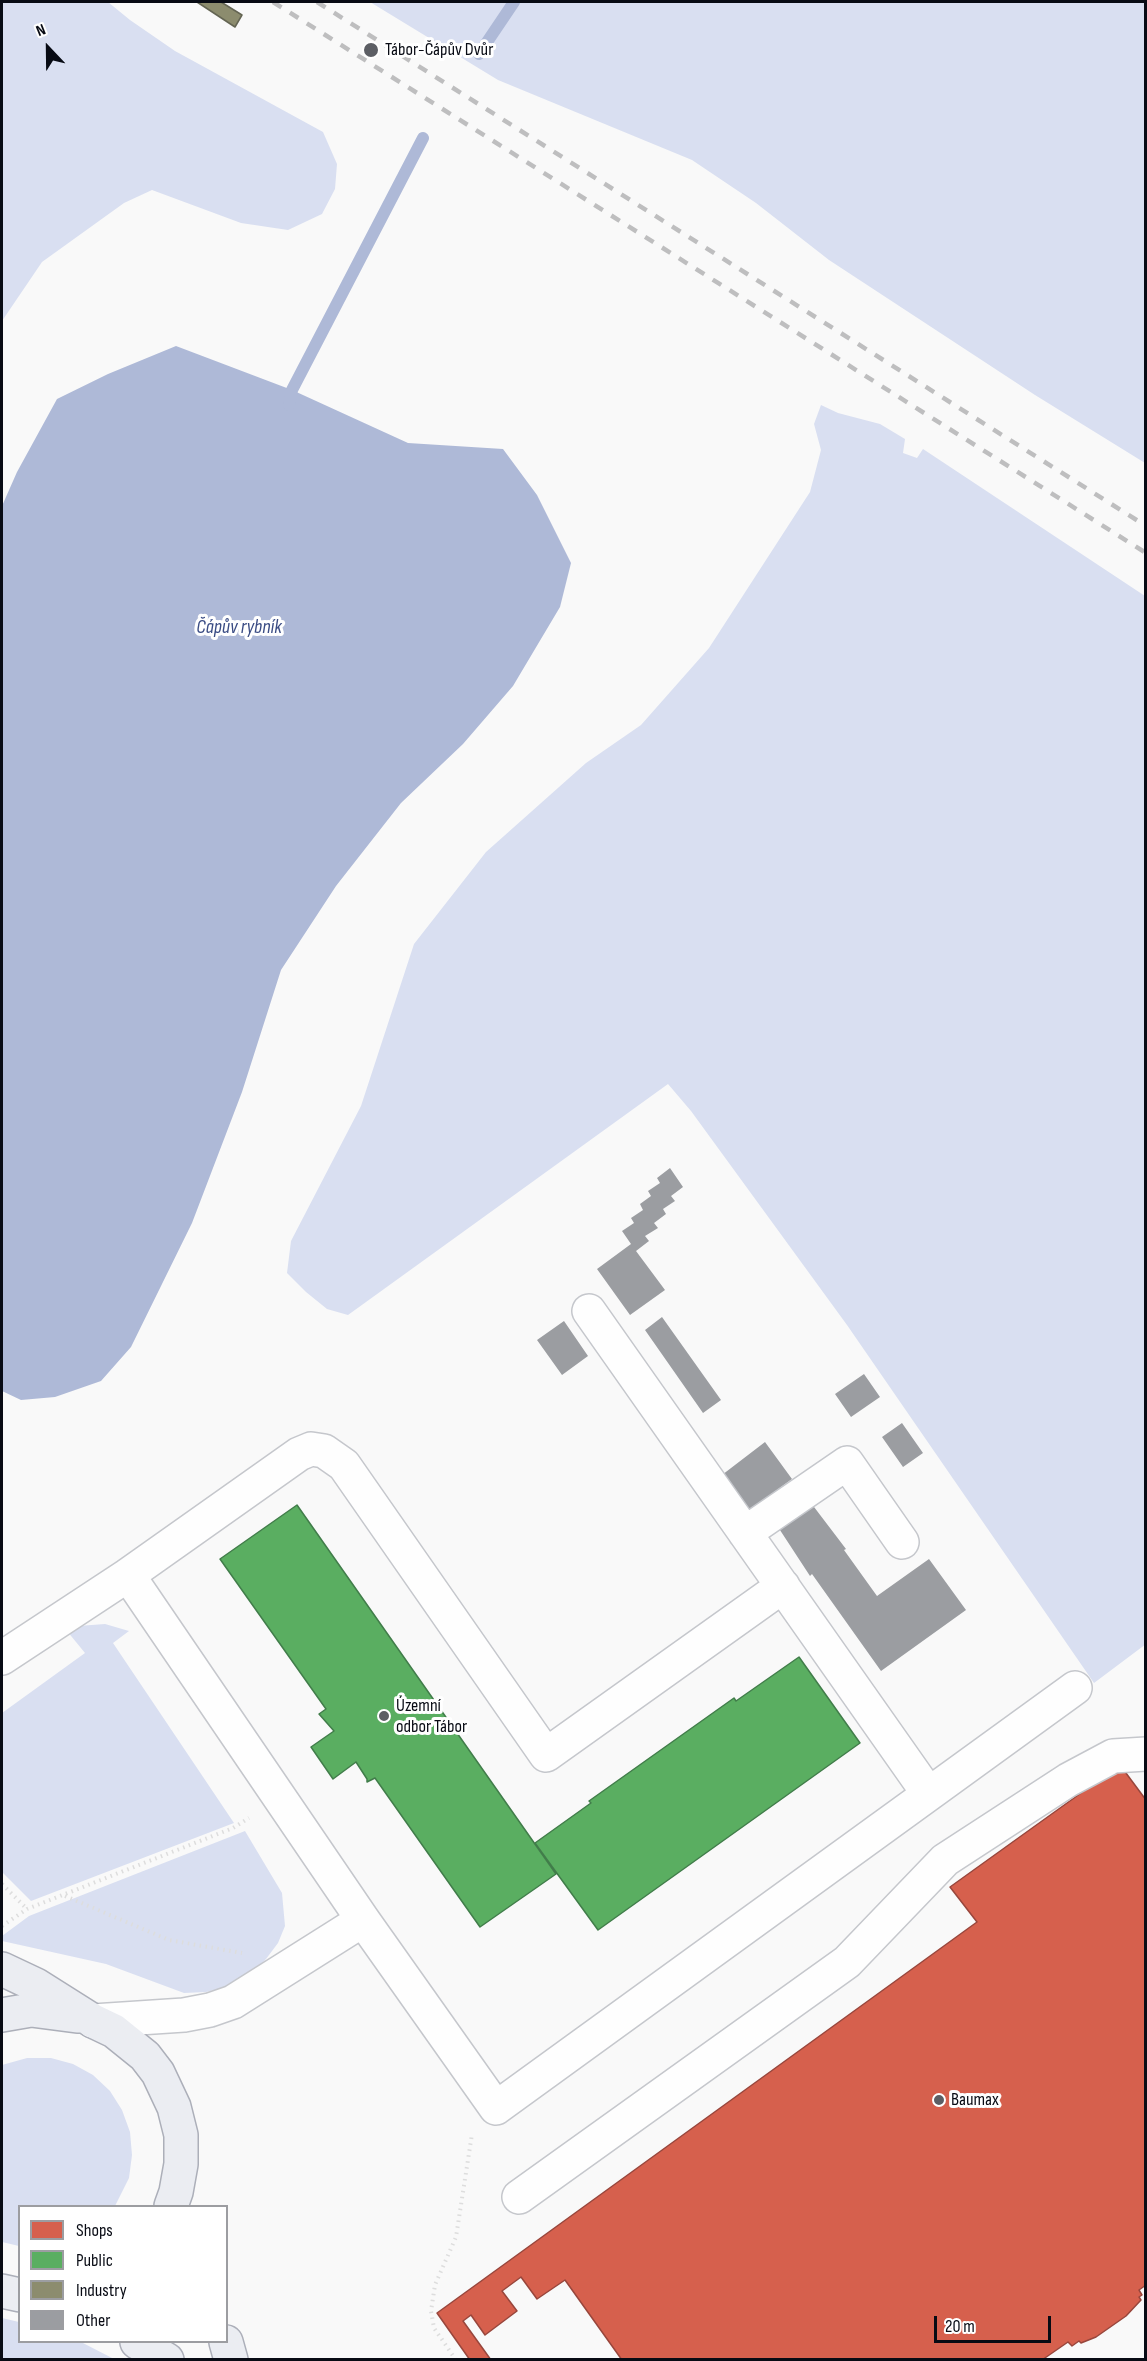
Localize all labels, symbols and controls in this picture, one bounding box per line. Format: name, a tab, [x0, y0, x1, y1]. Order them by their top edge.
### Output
north arrow	[18, 18, 78, 78]
text: N	[34, 20, 49, 41]
place label: Tábor-Čápův Dvůr	[385, 39, 493, 61]
marker: Tábor-Čápův Dvůr	[362, 41, 380, 59]
water label: Čápův rybník	[196, 616, 282, 640]
place label: Územní odbor Tábor	[396, 1695, 467, 1738]
marker: Územní odbor Tábor	[377, 1709, 391, 1723]
place label: Baumax	[951, 2089, 999, 2111]
marker: Baumax	[932, 2093, 946, 2107]
legend	[18, 2205, 228, 2343]
text: Shops	[76, 2220, 113, 2241]
text: Public	[76, 2250, 113, 2271]
text: Industry	[76, 2280, 127, 2301]
scale bar	[937, 2304, 1054, 2342]
text: Other	[76, 2310, 110, 2331]
text: 20 m	[945, 2316, 975, 2337]

